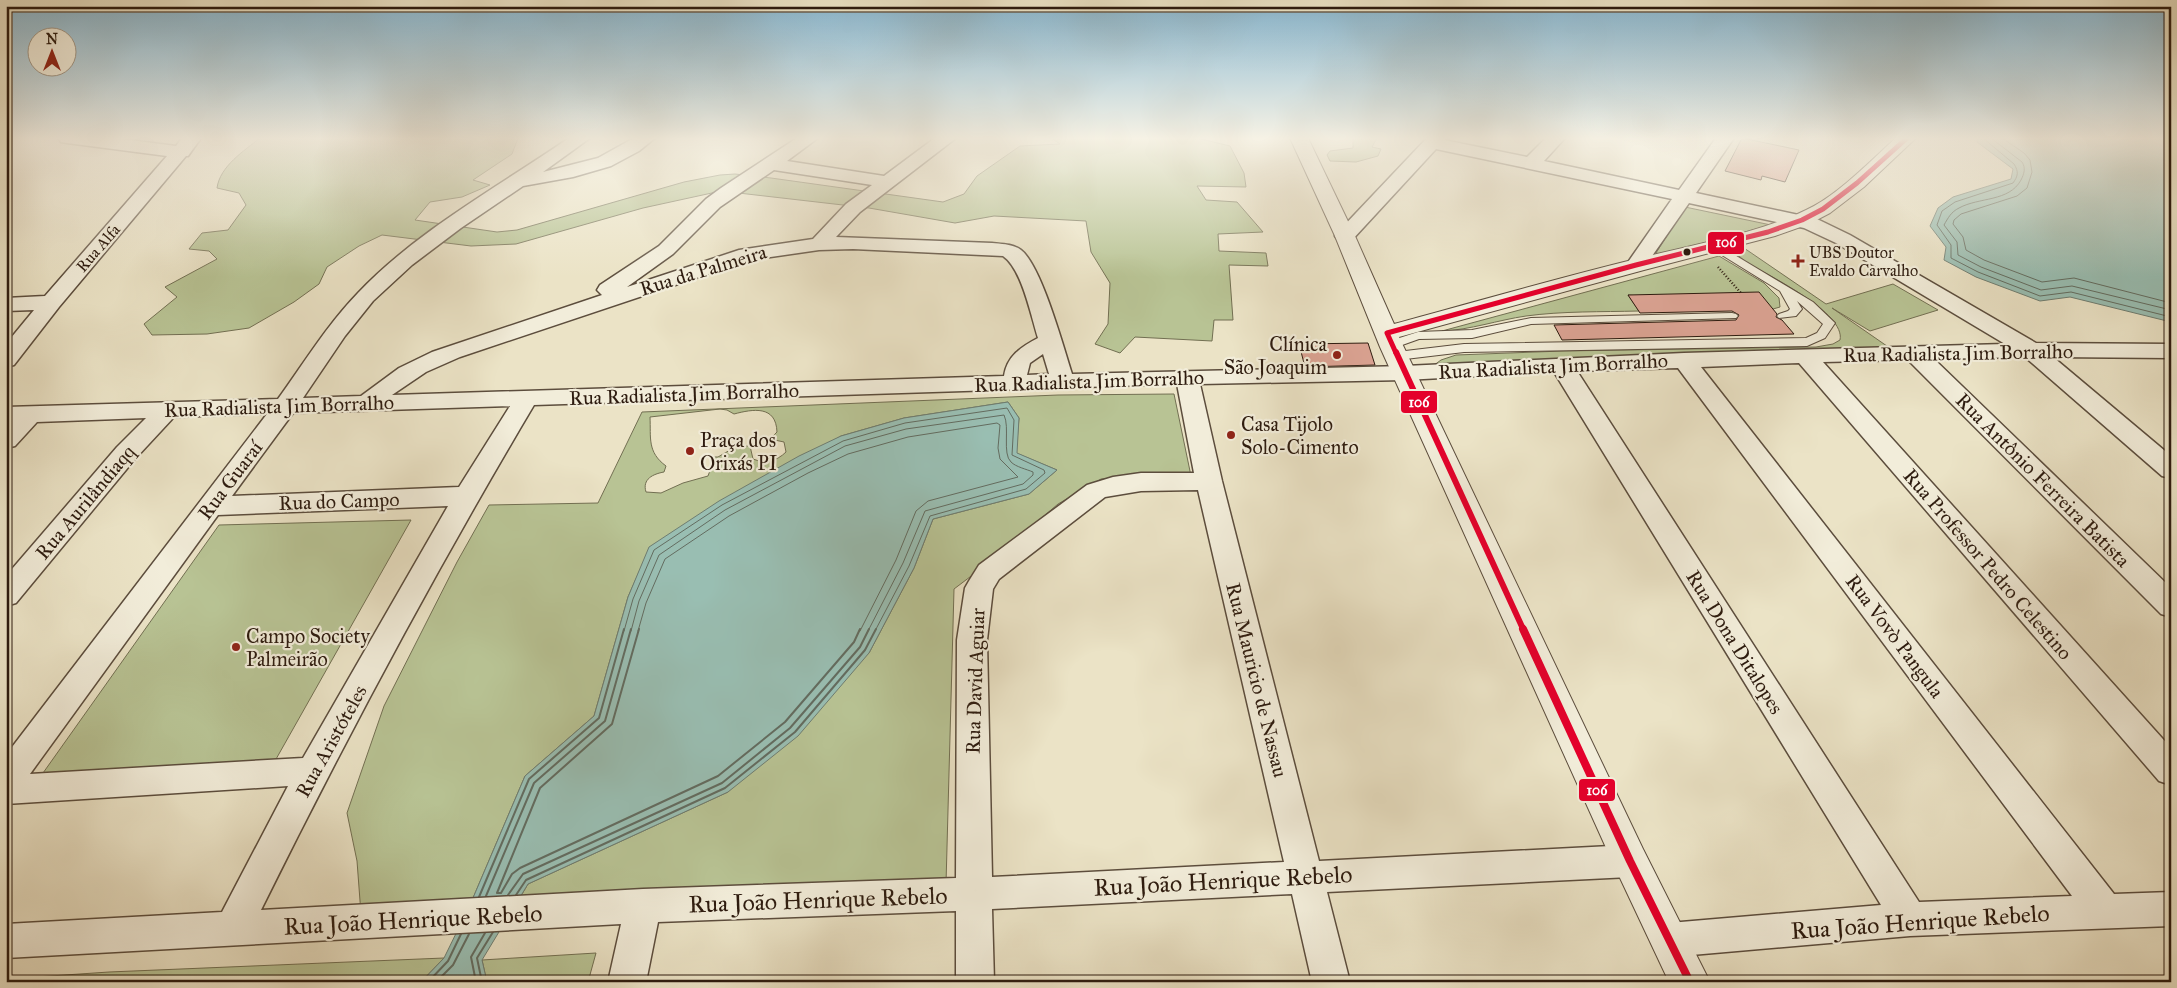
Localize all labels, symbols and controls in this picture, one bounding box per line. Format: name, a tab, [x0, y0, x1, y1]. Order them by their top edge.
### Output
north arrow	[28, 28, 78, 78]
text: N	[46, 31, 58, 48]
street label: Rua Alfa	[72, 220, 124, 276]
line badge: 106	[1707, 231, 1745, 255]
text: 106	[1716, 234, 1737, 251]
street label: Rua da Palmeira	[637, 239, 770, 301]
place label: UBS Doutor Evaldo Carvalho	[1809, 243, 1918, 280]
unlabelled marker	[1682, 247, 1692, 257]
marker: UBS Doutor Evaldo Carvalho	[1791, 254, 1805, 268]
place label: Clínica São Joaquim	[1224, 332, 1328, 380]
street label: Rua Radialista Jim Borralho	[1843, 339, 2073, 368]
street label: Rua Radialista Jim Borralho	[1437, 348, 1669, 385]
marker: Clínica São Joaquim	[1331, 349, 1343, 361]
street label: Rua Radialista Jim Borralho	[974, 365, 1204, 398]
street label: Rua Radialista Jim Borralho	[569, 378, 799, 411]
street label: Rua Antônio Ferreira Batista	[1951, 388, 2135, 572]
street label: Rua Radialista Jim Borralho	[164, 390, 394, 423]
line badge: 106	[1400, 390, 1438, 414]
text: 106	[1409, 394, 1430, 411]
place label: Casa Tijolo Solo-Cimento	[1241, 412, 1359, 459]
place label: Praça dos Orixás PI	[700, 428, 777, 475]
marker: Casa Tijolo Solo-Cimento	[1225, 429, 1237, 441]
street label: Rua Guaraí	[193, 435, 268, 524]
street label: Rua Aurilândiaqq	[30, 440, 141, 565]
marker: Praça dos Orixás PI	[684, 445, 696, 457]
street label: Rua Professor Pedro Celestino	[1898, 463, 2078, 665]
street label: Rua do Campo	[278, 487, 400, 515]
street label: Rua Dona Ditalopes	[1681, 566, 1789, 718]
street label: Rua Vovò Pangula	[1840, 570, 1950, 703]
street label: Rua Mauricio de Nassau	[1221, 580, 1293, 780]
street label: Rua David Aguiar	[960, 607, 991, 754]
place label: Campo Society Palmeirão	[246, 624, 370, 671]
marker: Campo Society Palmeirão	[230, 641, 242, 653]
street label: Rua Aristóteles	[290, 681, 372, 801]
line badge: 106	[1578, 778, 1616, 802]
text: 106	[1587, 782, 1608, 799]
street label: Rua João Henrique Rebelo	[1093, 859, 1353, 903]
street label: Rua João Henrique Rebelo	[688, 880, 948, 920]
street label: Rua João Henrique Rebelo	[283, 898, 543, 942]
street label: Rua João Henrique Rebelo	[1790, 898, 2050, 946]

